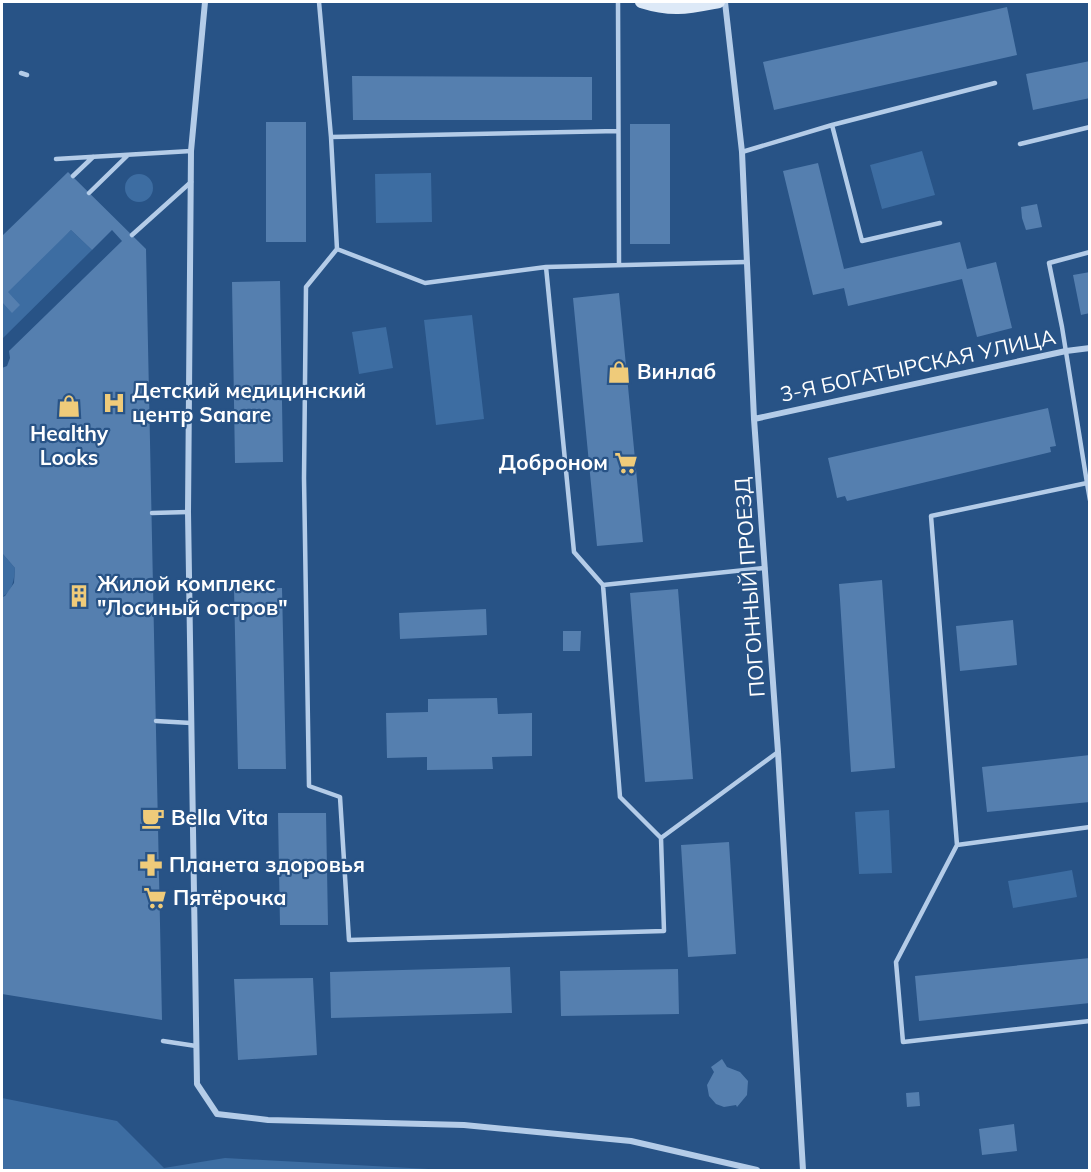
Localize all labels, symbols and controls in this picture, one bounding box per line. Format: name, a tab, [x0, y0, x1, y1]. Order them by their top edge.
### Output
street label: 3-Я БОГАТЫРСКАЯ УЛИЦА	[778, 323, 1058, 407]
place label: Винлаб	[637, 358, 716, 384]
shop icon: Винлаб	[606, 359, 632, 385]
place label: Детский медицинский центр Sanare	[132, 377, 366, 427]
hospital icon: Детский медицинский центр Sanare	[101, 390, 127, 416]
shop icon: Healthy Looks	[56, 393, 82, 419]
place label: Healthy Looks	[30, 420, 109, 470]
place label: Доброном	[499, 449, 608, 475]
supermarket icon: Доброном	[613, 450, 639, 476]
street label: ПОГОННЫЙ ПРОЕЗД	[728, 476, 770, 698]
place label: Жилой комплекс "Лосиный остров"	[97, 570, 288, 620]
building icon: Жилой комплекс "Лосиный остров"	[66, 583, 92, 609]
place label: Bella Vita	[171, 804, 268, 830]
cafe icon: Bella Vita	[140, 805, 166, 831]
place label: Планета здоровья	[169, 851, 365, 877]
pharmacy icon: Планета здоровья	[138, 852, 164, 878]
place label: Пятёрочка	[173, 884, 287, 910]
supermarket icon: Пятёрочка	[142, 885, 168, 911]

